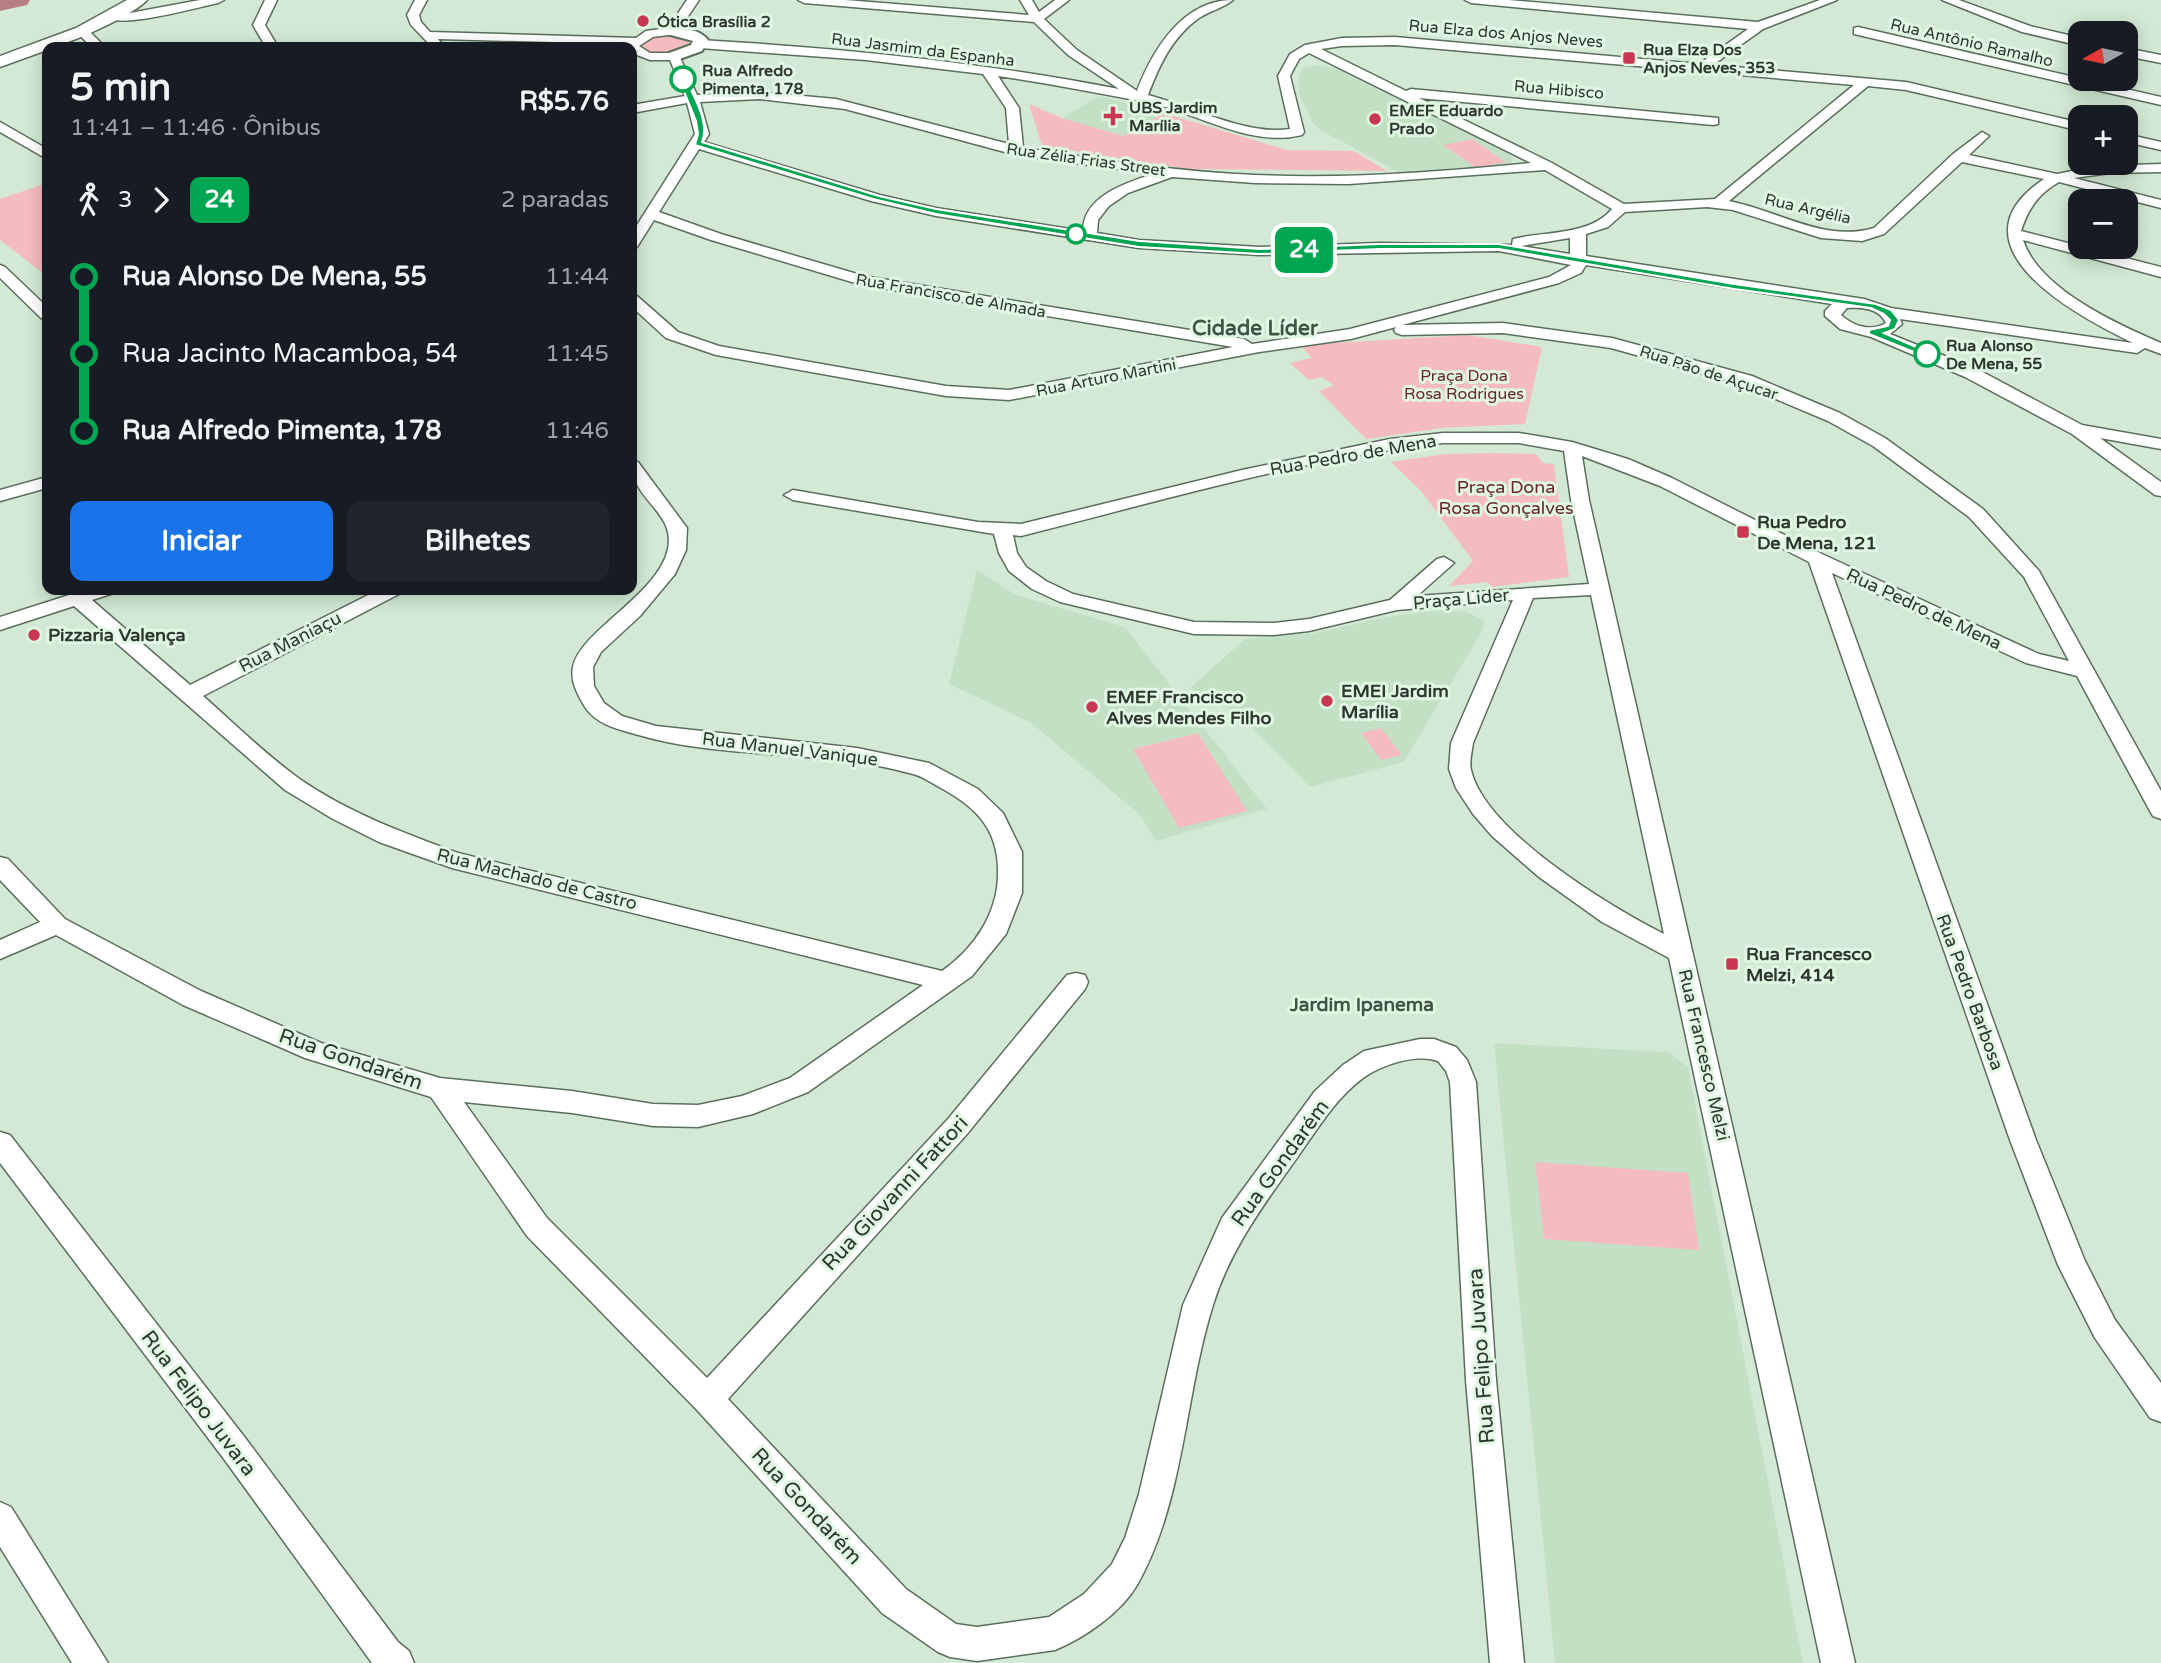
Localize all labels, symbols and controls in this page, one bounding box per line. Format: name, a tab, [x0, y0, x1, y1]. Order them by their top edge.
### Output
place label: Ótica Brasília 2	[657, 12, 771, 32]
marker: Ótica Brasília 2	[635, 13, 651, 29]
street label: Rua Antônio Ramalho	[1888, 14, 2055, 71]
street label: Rua Elza dos Anjos Neves	[1408, 16, 1604, 52]
north arrow	[2068, 21, 2138, 91]
map controls	[2068, 21, 2138, 259]
street label: Rua Jasmim da Espanha	[830, 29, 1016, 71]
place label: Rua Elza Dos Anjos Neves, 353	[1643, 40, 1775, 78]
marker: Rua Elza Dos Anjos Neves, 353	[1621, 50, 1637, 66]
place label: Rua Alfredo Pimenta, 178	[702, 61, 803, 99]
text: 5 min	[70, 65, 171, 111]
marker: Rua Alfredo Pimenta, 178	[670, 66, 696, 92]
street label: Rua Hibisco	[1513, 76, 1605, 104]
text: R$5.76	[519, 86, 609, 117]
place label: UBS Jardim Marília	[1129, 98, 1217, 136]
place label: EMEF Eduardo Prado	[1389, 101, 1504, 139]
button: +	[2068, 105, 2138, 175]
marker: UBS Jardim Marília	[1103, 106, 1123, 126]
marker: EMEF Eduardo Prado	[1367, 111, 1383, 127]
text: 11:41 – 11:46 · Ônibus	[70, 114, 321, 142]
street label: Rua Zélia Frias Street	[1005, 139, 1167, 181]
icon: walk	[70, 181, 108, 219]
icon: forward	[142, 181, 180, 219]
text: 24	[204, 185, 235, 214]
text: 3	[118, 186, 132, 214]
text: 2 paradas	[501, 186, 609, 214]
street label: Rua Argélia	[1763, 189, 1853, 229]
button: −	[2068, 189, 2138, 259]
unlabelled marker	[1066, 224, 1086, 244]
line badge: 24	[1272, 227, 1336, 273]
text: 24	[1289, 235, 1319, 264]
text: Rua Alonso De Mena, 55	[122, 261, 427, 292]
text: 11:44	[545, 263, 609, 291]
street label: Rua Francisco de Almada	[854, 269, 1048, 323]
district label: Cidade Líder	[1192, 316, 1319, 341]
place label: Rua Alonso De Mena, 55	[1946, 336, 2042, 374]
text: Rua Jacinto Macamboa, 54	[122, 338, 458, 369]
text: 11:45	[545, 340, 609, 368]
street label: Rua Pão de Açucar	[1637, 341, 1781, 405]
marker: Rua Alonso De Mena, 55	[1914, 341, 1940, 367]
street label: Rua Arturo Martini	[1034, 355, 1178, 401]
park label: Praça Dona Rosa Rodrigues	[1404, 366, 1524, 404]
text: Rua Alfredo Pimenta, 178	[122, 415, 442, 446]
text: 11:46	[545, 417, 609, 445]
street label: Rua Pedro de Mena	[1268, 430, 1438, 480]
park label: Praça Dona Rosa Gonçalves	[1438, 476, 1574, 519]
button: Iniciar	[70, 501, 333, 581]
button: Bilhetes	[347, 501, 609, 581]
place label: Rua Pedro De Mena, 121	[1757, 511, 1877, 554]
marker: Rua Pedro De Mena, 121	[1735, 524, 1751, 540]
street label: Rua Pedro de Mena	[1843, 563, 2005, 655]
street label: Praça Lider	[1412, 584, 1510, 614]
street label: Rua Maniaçu	[235, 607, 345, 677]
place label: Pizzaria Valença	[48, 624, 186, 646]
marker: Pizzaria Valença	[26, 627, 42, 643]
place label: EMEI Jardim Marília	[1341, 680, 1449, 723]
place label: EMEF Francisco Alves Mendes Filho	[1106, 686, 1272, 729]
marker: EMEI Jardim Marília	[1319, 693, 1335, 709]
marker: EMEF Francisco Alves Mendes Filho	[1084, 699, 1100, 715]
street label: Rua Manuel Vanique	[701, 727, 879, 771]
street label: Rua Machado de Castro	[435, 843, 639, 915]
street label: Rua Pedro Barbosa	[1931, 911, 2009, 1073]
place label: Rua Francesco Melzi, 414	[1746, 943, 1872, 986]
marker: Rua Francesco Melzi, 414	[1724, 956, 1740, 972]
street label: Rua Francesco Melzi	[1674, 967, 1734, 1143]
district label: Jardim Ipanema	[1289, 994, 1434, 1017]
street label: Rua Gondarém	[276, 1023, 426, 1096]
street label: Rua Gondarém	[1226, 1095, 1335, 1231]
street label: Rua Giovanni Fattori	[817, 1111, 974, 1276]
street label: Rua Felipo Juvara	[1463, 1267, 1500, 1445]
street label: Rua Felipo Juvara	[136, 1326, 262, 1481]
street label: Rua Gondarém	[746, 1443, 867, 1570]

